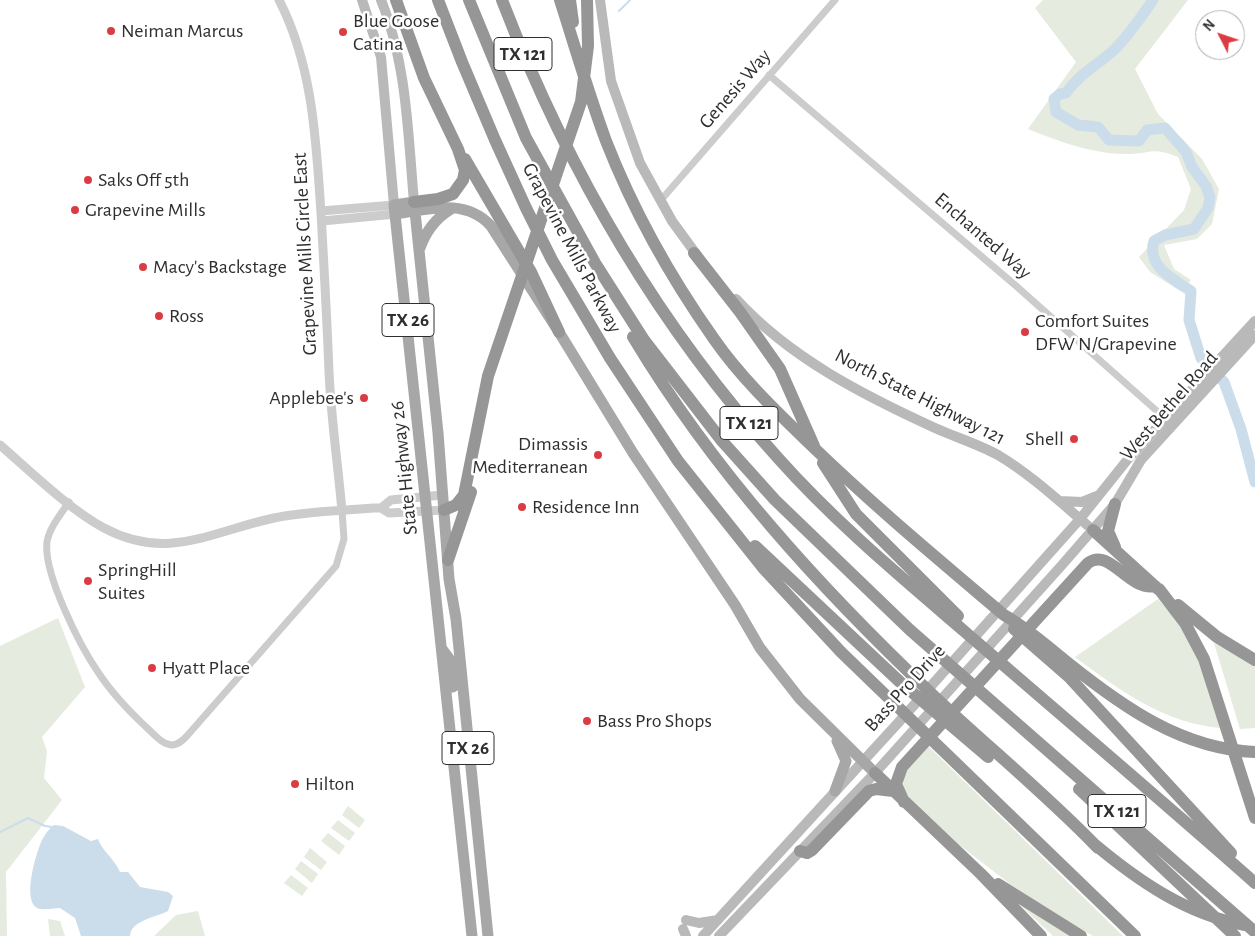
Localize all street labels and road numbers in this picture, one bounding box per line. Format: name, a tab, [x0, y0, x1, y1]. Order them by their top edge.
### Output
road number: TX 121	[494, 38, 552, 70]
street label: Genesis Way	[694, 44, 776, 134]
street label: Grapevine Mills Circle East	[288, 152, 322, 356]
street label: Grapevine Mills Parkway	[517, 159, 627, 337]
street label: Enchanted Way	[930, 187, 1036, 285]
road number: TX 26	[382, 304, 434, 336]
street label: North State Highway 121	[831, 344, 1009, 450]
street label: West Bethel Road	[1115, 346, 1223, 466]
street label: State Highway 26	[385, 400, 423, 536]
road number: TX 121	[720, 406, 778, 439]
street label: Bass Pro Drive	[859, 639, 951, 737]
road number: TX 26	[442, 731, 494, 764]
road number: TX 121	[1088, 794, 1146, 828]

